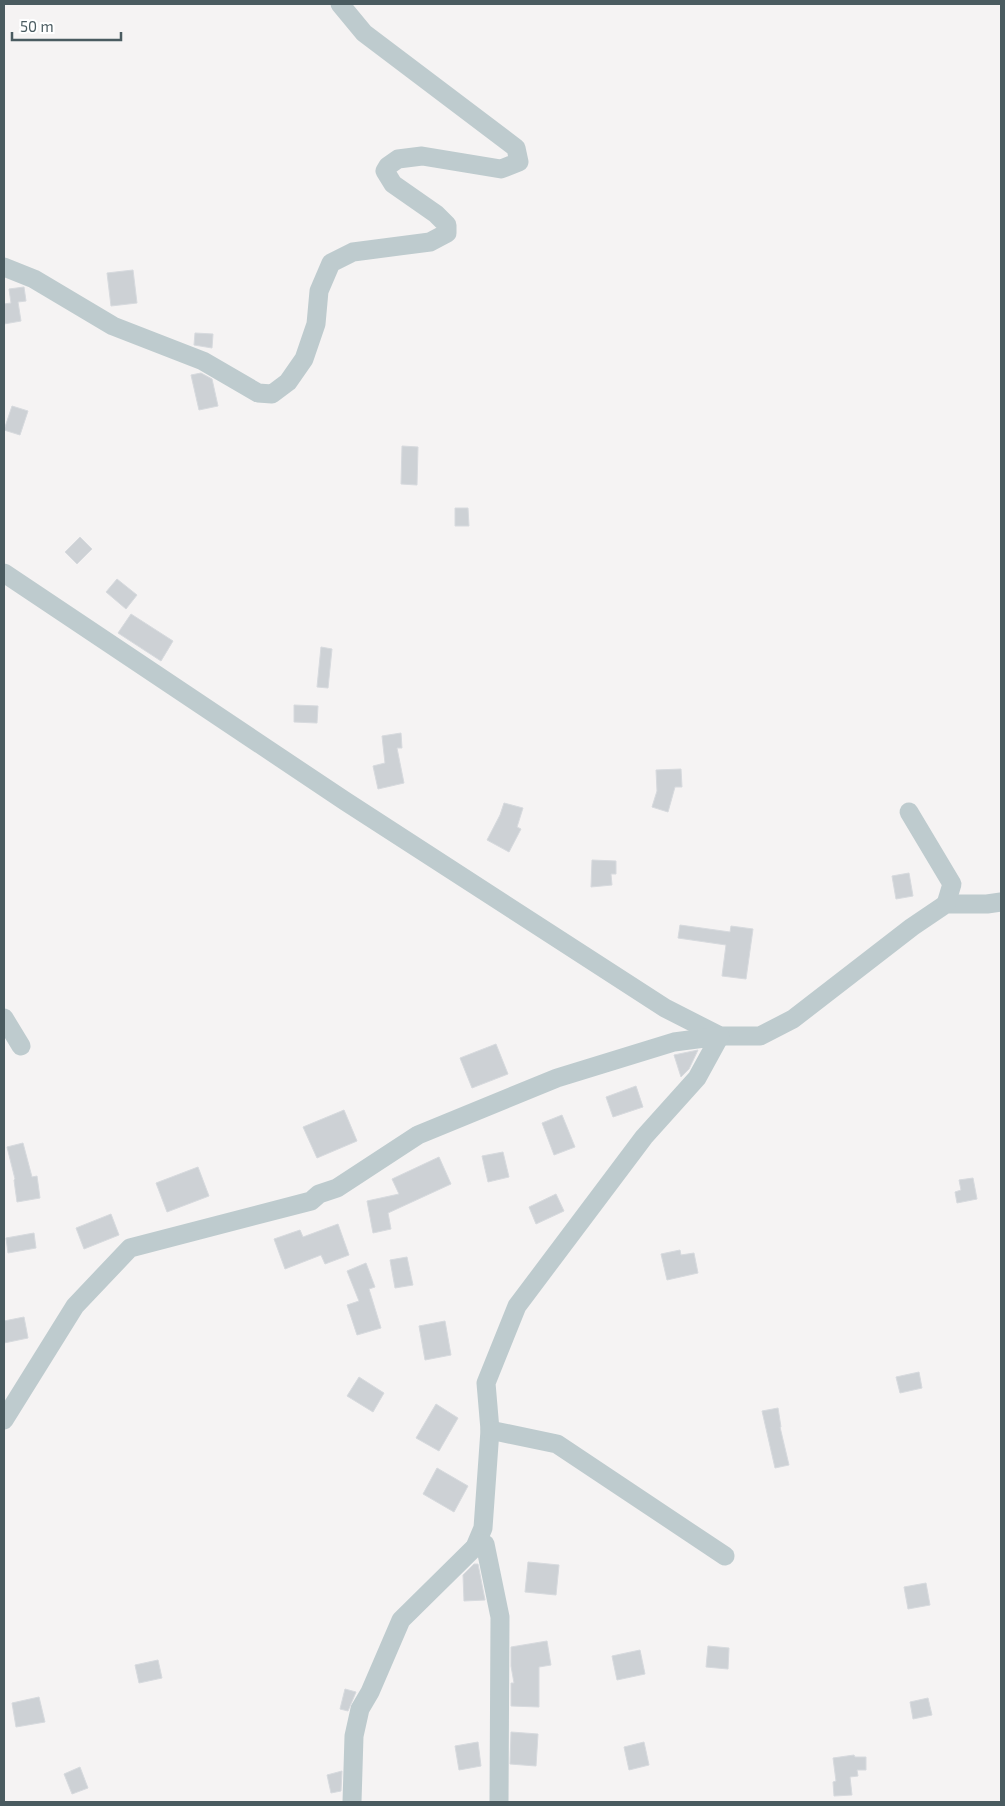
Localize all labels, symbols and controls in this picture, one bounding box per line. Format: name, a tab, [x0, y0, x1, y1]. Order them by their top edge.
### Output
scale bar	[12, 10, 121, 42]
text: 50 m	[20, 17, 54, 35]

